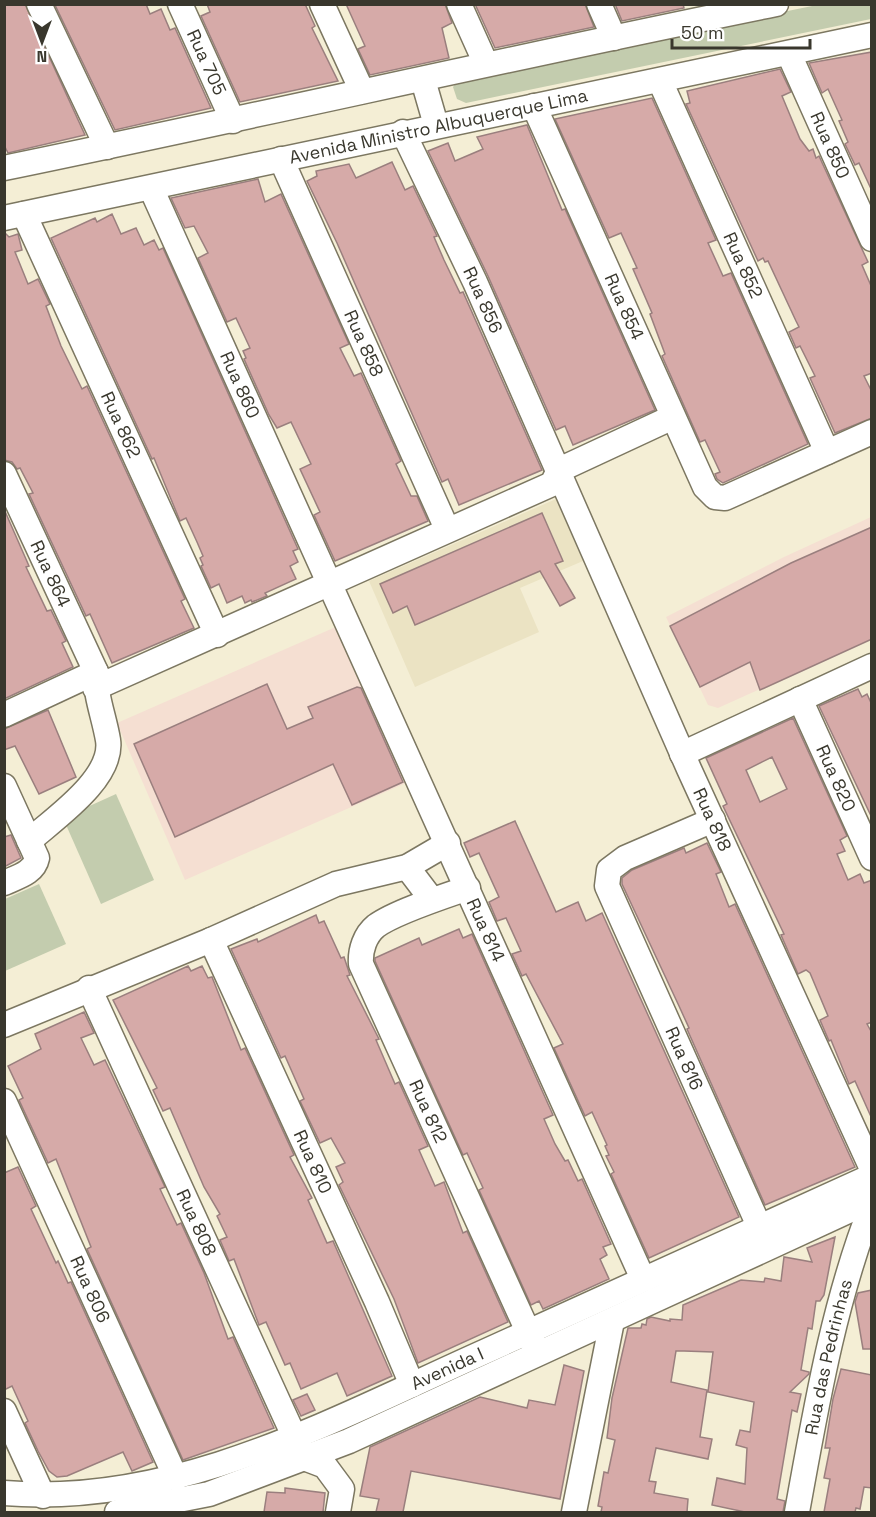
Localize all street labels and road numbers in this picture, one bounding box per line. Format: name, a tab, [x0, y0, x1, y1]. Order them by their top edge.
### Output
street label: Rua 705	[182, 26, 232, 99]
street label: Avenida Ministro Albuquerque Lima	[287, 83, 590, 169]
street label: Rua 850	[805, 108, 855, 182]
street label: Rua 852	[718, 228, 768, 302]
street label: Rua 856	[458, 263, 508, 337]
street label: Rua 854	[600, 270, 649, 343]
street label: Rua 858	[339, 306, 389, 380]
street label: Rua 860	[215, 348, 265, 422]
street label: Rua 862	[96, 388, 146, 461]
street label: Rua 864	[25, 537, 76, 611]
street label: Rua 820	[811, 741, 861, 815]
street label: Rua 818	[688, 784, 737, 855]
street label: Rua 814	[462, 894, 510, 965]
street label: Rua 816	[660, 1023, 709, 1094]
street label: Rua 812	[404, 1076, 453, 1146]
street label: Rua 810	[289, 1126, 338, 1197]
street label: Rua 808	[171, 1185, 222, 1260]
street label: Rua 806	[65, 1252, 116, 1326]
street label: Rua das Pedrinhas	[799, 1276, 857, 1437]
street label: Avenida I	[407, 1342, 487, 1395]

